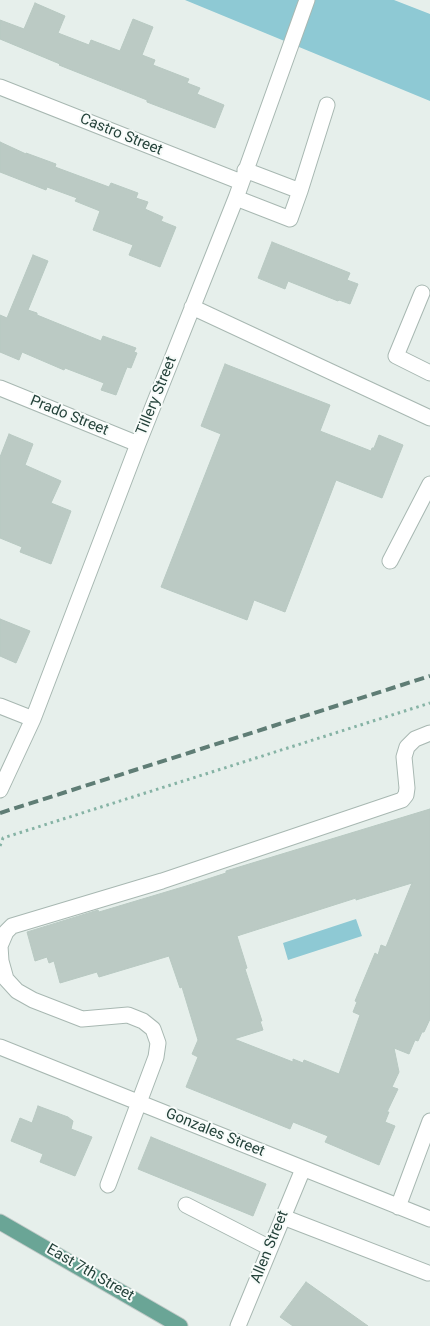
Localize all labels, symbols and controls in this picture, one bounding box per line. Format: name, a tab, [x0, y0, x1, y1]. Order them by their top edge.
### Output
street label: Castro Street	[77, 110, 165, 160]
street label: Tillery Street	[133, 354, 181, 438]
street label: Prado Street	[27, 392, 111, 440]
street label: Gonzales Street	[163, 1105, 267, 1161]
street label: Allen Street	[247, 1208, 293, 1286]
street label: East 7th Street	[43, 1241, 137, 1305]

